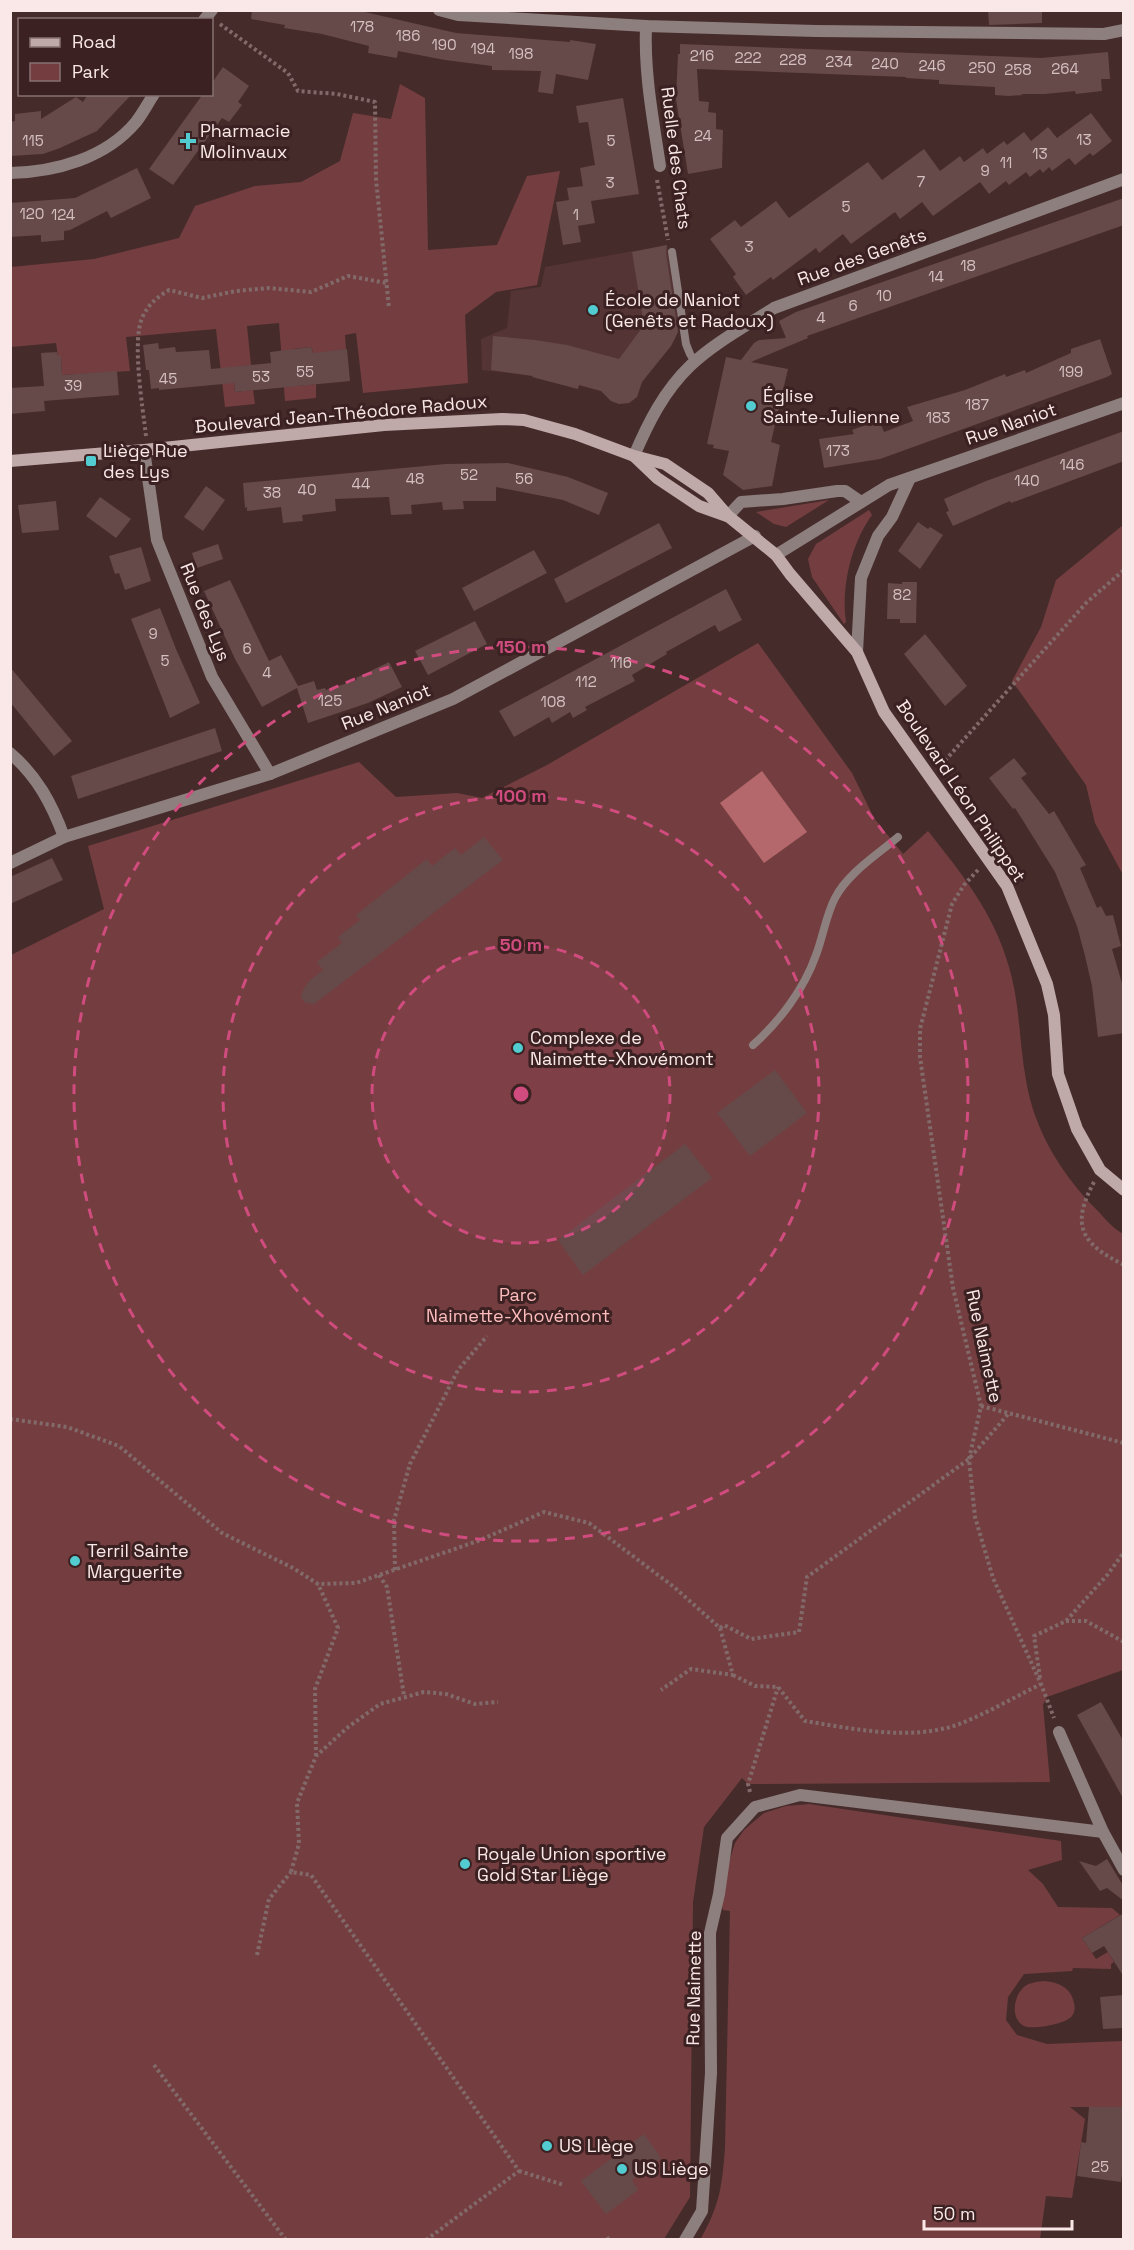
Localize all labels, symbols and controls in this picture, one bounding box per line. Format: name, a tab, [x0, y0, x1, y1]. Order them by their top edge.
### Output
house number: 178	[350, 17, 374, 36]
legend	[18, 18, 213, 96]
house number: 186	[396, 26, 420, 45]
text: Road	[72, 30, 116, 53]
house number: 190	[431, 35, 457, 54]
house number: 194	[471, 39, 495, 58]
house number: 198	[509, 44, 533, 63]
house number: 216	[690, 46, 714, 65]
house number: 222	[734, 48, 762, 67]
house number: 228	[779, 50, 807, 69]
house number: 234	[825, 52, 853, 71]
house number: 240	[871, 54, 899, 73]
house number: 246	[918, 56, 946, 75]
house number: 250	[968, 58, 996, 77]
house number: 264	[1051, 59, 1079, 78]
text: Park	[72, 60, 110, 83]
house number: 258	[1004, 60, 1032, 79]
street label: Ruelle des Chats	[656, 85, 697, 231]
place label: Pharmacie Molinvaux	[200, 119, 290, 163]
house number: 24	[694, 126, 712, 145]
house number: 13	[1076, 130, 1092, 149]
house number: 115	[22, 131, 44, 150]
house number: 5	[607, 131, 616, 150]
marker: Pharmacie Molinvaux	[181, 134, 195, 148]
house number: 13	[1032, 144, 1048, 163]
house number: 11	[1000, 153, 1012, 172]
house number: 9	[980, 161, 990, 180]
house number: 7	[917, 172, 925, 191]
house number: 3	[605, 173, 615, 192]
house number: 5	[842, 197, 851, 216]
house number: 120	[20, 204, 44, 223]
house number: 124	[51, 205, 75, 224]
house number: 1	[573, 205, 579, 224]
street label: Rue des Genêts	[794, 223, 929, 291]
house number: 3	[744, 237, 754, 256]
house number: 18	[960, 256, 976, 275]
house number: 14	[928, 267, 944, 286]
house number: 10	[876, 286, 892, 305]
place label: École de Naniot (Genêts et Radoux)	[605, 288, 774, 332]
house number: 6	[848, 296, 858, 315]
marker: École de Naniot (Genêts et Radoux)	[586, 303, 600, 317]
house number: 4	[816, 308, 826, 327]
house number: 55	[296, 362, 314, 381]
house number: 199	[1059, 362, 1083, 381]
house number: 53	[252, 367, 270, 386]
house number: 45	[159, 369, 177, 388]
house number: 39	[64, 376, 82, 395]
place label: Église Sainte-Julienne	[763, 384, 900, 428]
street label: Boulevard Jean-Théodore Radoux	[194, 389, 488, 438]
house number: 187	[965, 395, 989, 414]
street label: Rue Naniot	[962, 397, 1059, 450]
marker: Église Sainte-Julienne	[744, 399, 758, 413]
house number: 183	[926, 408, 950, 427]
place label: Liège Rue des Lys	[103, 439, 188, 483]
house number: 173	[826, 441, 850, 460]
marker: Liège Rue des Lys	[84, 454, 98, 468]
house number: 146	[1060, 455, 1084, 474]
house number: 52	[460, 465, 478, 484]
house number: 48	[406, 469, 424, 488]
house number: 56	[515, 469, 533, 488]
house number: 140	[1014, 471, 1040, 490]
house number: 44	[352, 474, 370, 493]
house number: 40	[298, 480, 317, 499]
house number: 38	[263, 483, 281, 502]
street label: Rue des Lys	[175, 559, 236, 664]
house number: 82	[893, 585, 911, 604]
house number: 9	[148, 624, 158, 643]
text: 150 m	[496, 635, 546, 658]
house number: 6	[242, 639, 252, 658]
house number: 5	[161, 651, 170, 670]
house number: 116	[610, 653, 632, 672]
house number: 4	[262, 663, 272, 682]
house number: 112	[575, 672, 597, 691]
street label: Rue Naniot	[338, 678, 434, 735]
house number: 125	[318, 691, 342, 710]
house number: 108	[540, 692, 566, 711]
street label: Boulevard Léon Philippet	[892, 695, 1031, 886]
text: 100 m	[495, 784, 547, 807]
text: 50 m	[500, 933, 542, 956]
place label: Complexe de Naimette-Xhovémont	[530, 1026, 714, 1070]
marker: Complexe de Naimette-Xhovémont	[511, 1041, 525, 1055]
centre of rings	[511, 1084, 531, 1104]
park label: Parc Naimette-Xhovémont	[426, 1283, 610, 1327]
street label: Rue Naimette	[961, 1287, 1008, 1405]
place label: Terril Sainte Marguerite	[87, 1539, 189, 1583]
marker: Terril Sainte Marguerite	[68, 1554, 82, 1568]
place label: Royale Union sportive Gold Star Liège	[477, 1842, 666, 1886]
marker: Royale Union sportive Gold Star Liège	[458, 1857, 472, 1871]
street label: Rue Naimette	[681, 1930, 706, 2046]
place label: US LIège	[559, 2134, 634, 2157]
marker: US LIège	[540, 2139, 554, 2153]
place label: US Liège	[634, 2157, 709, 2180]
house number: 25	[1091, 2157, 1109, 2176]
marker: US Liège	[615, 2162, 629, 2176]
scale bar	[924, 2193, 1072, 2231]
text: 50 m	[933, 2202, 975, 2225]

